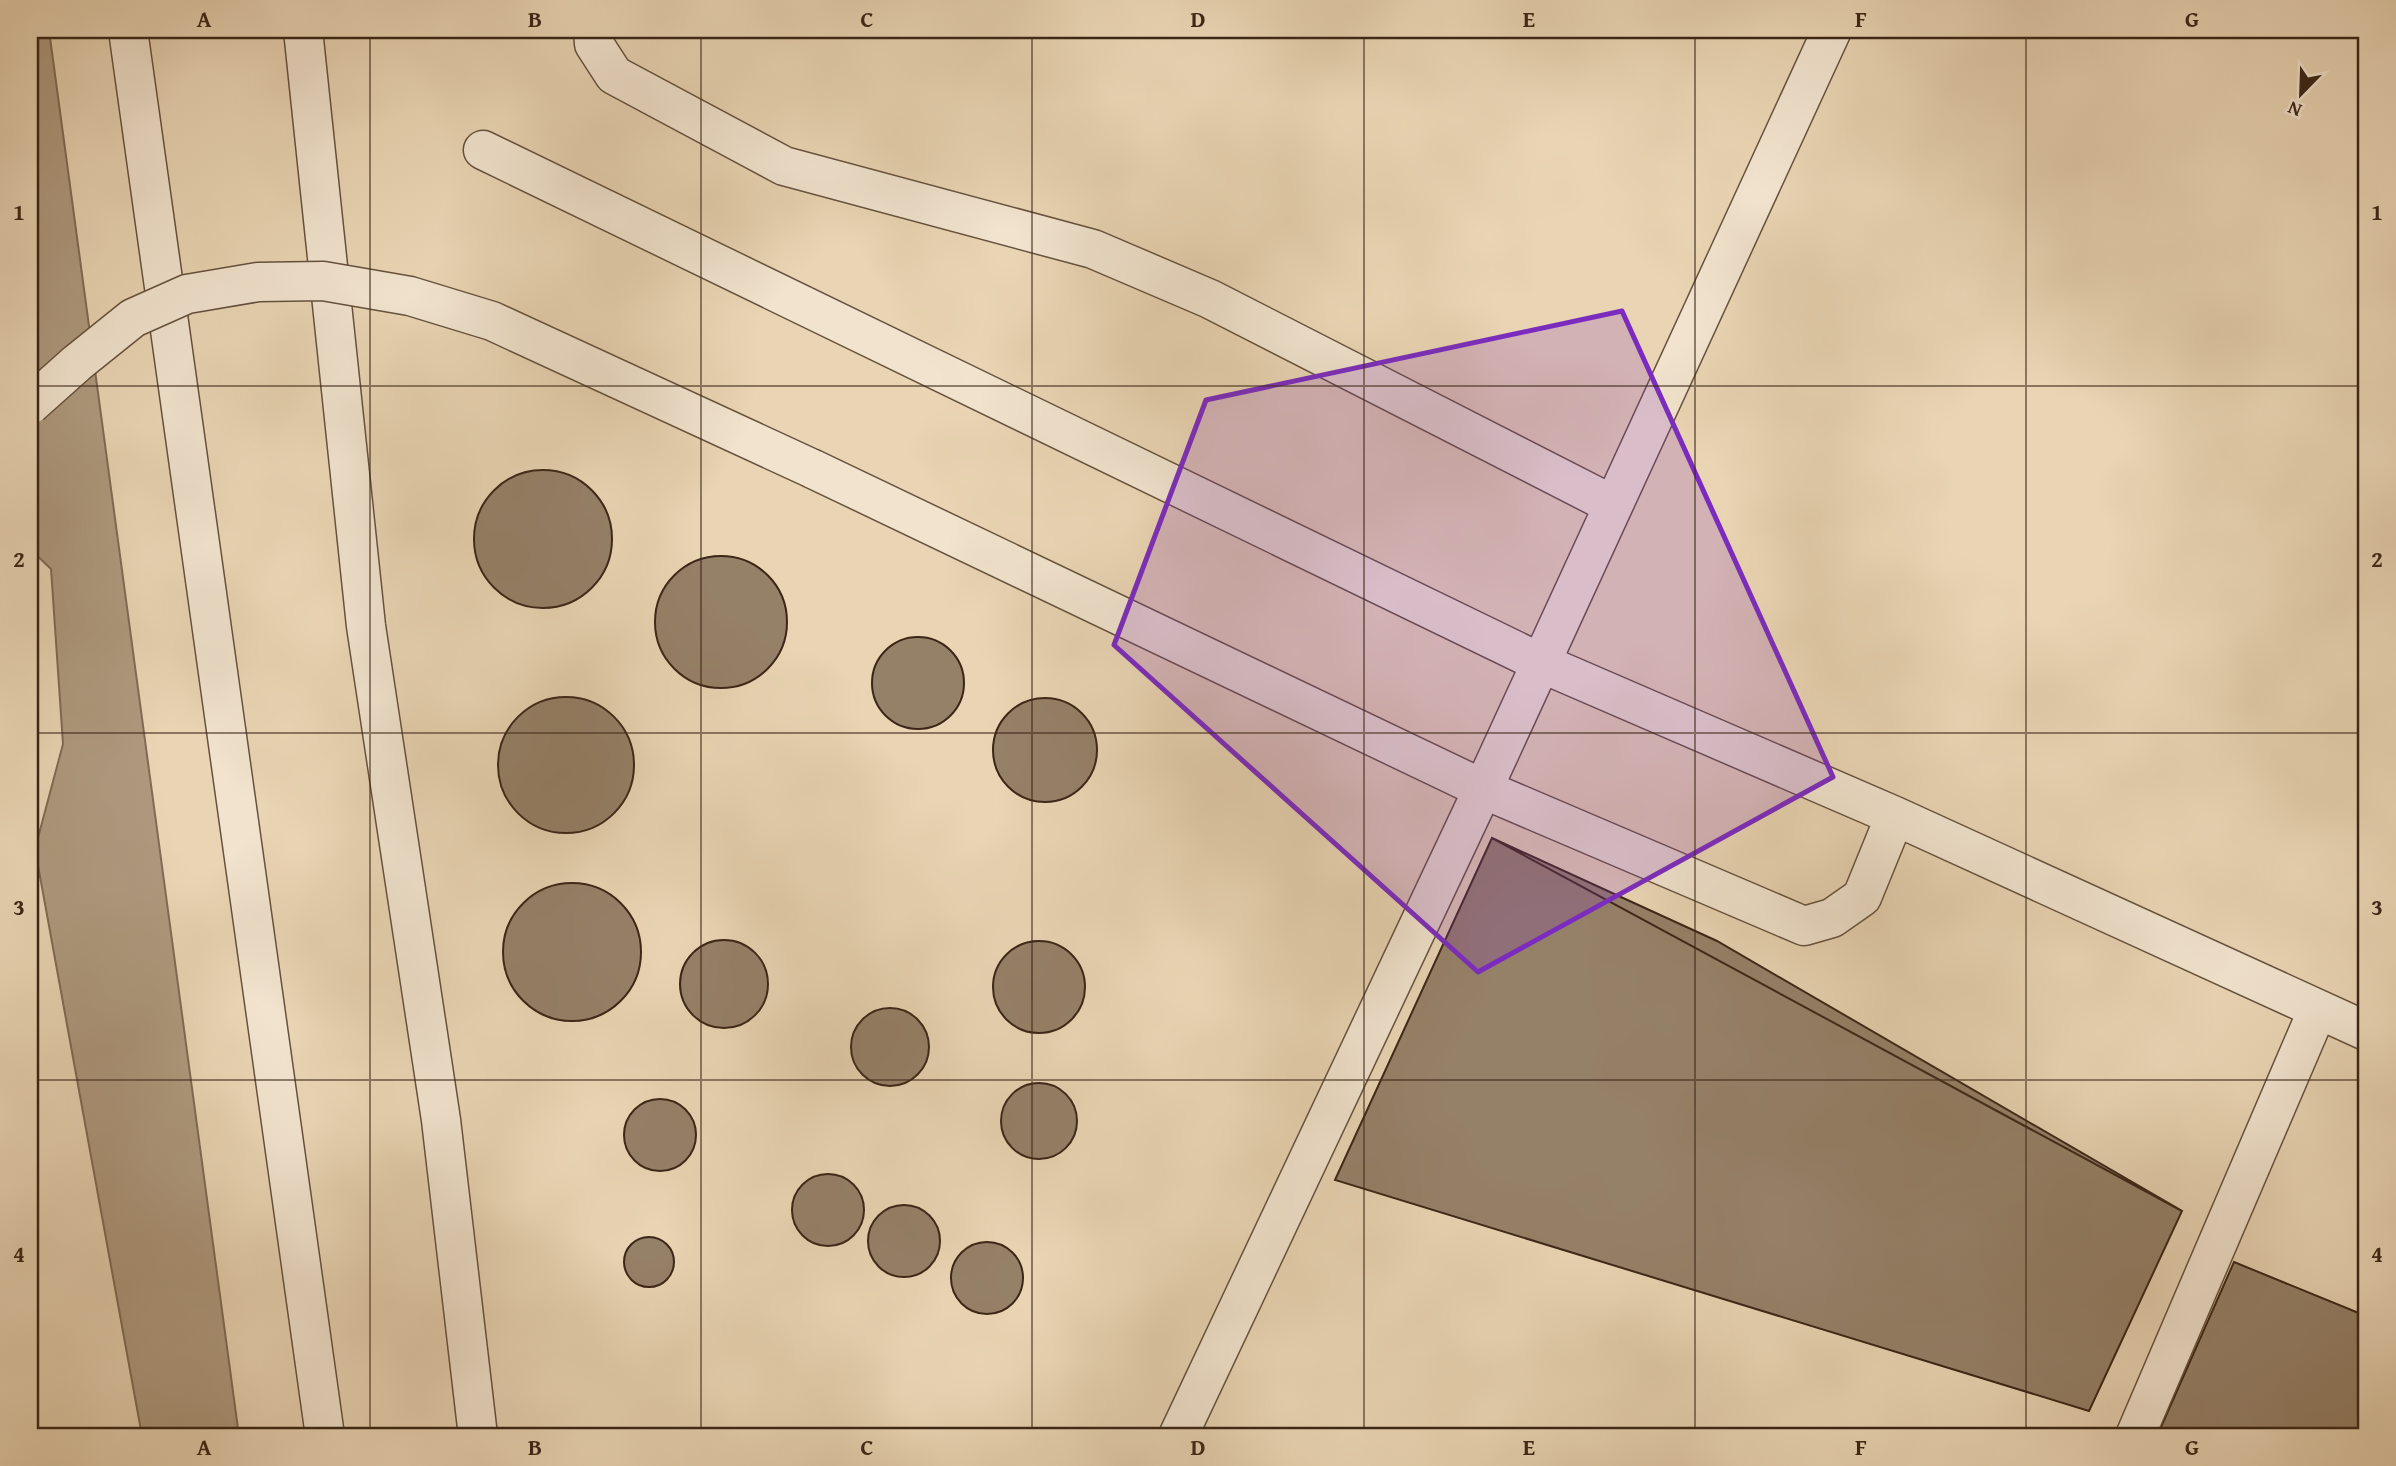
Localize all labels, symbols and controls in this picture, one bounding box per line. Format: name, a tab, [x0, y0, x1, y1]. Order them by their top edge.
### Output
text: A	[197, 2, 212, 35]
text: B	[528, 2, 542, 35]
text: C	[860, 2, 874, 35]
text: D	[1191, 2, 1206, 35]
text: E	[1523, 2, 1535, 35]
text: F	[1855, 2, 1867, 35]
text: G	[2185, 2, 2199, 35]
north arrow	[2266, 60, 2336, 130]
text: N	[2283, 94, 2306, 125]
text: 1	[13, 195, 25, 228]
text: 1	[2371, 195, 2383, 228]
text: 2	[13, 542, 25, 575]
text: 2	[2371, 542, 2383, 575]
text: 3	[13, 890, 25, 923]
text: 3	[2371, 890, 2383, 923]
text: 4	[13, 1237, 25, 1270]
text: 4	[2371, 1237, 2383, 1270]
text: A	[197, 1430, 212, 1463]
text: B	[528, 1430, 542, 1463]
text: C	[860, 1430, 874, 1463]
text: D	[1191, 1430, 1206, 1463]
text: E	[1523, 1430, 1535, 1463]
text: F	[1855, 1430, 1867, 1463]
text: G	[2185, 1430, 2199, 1463]

